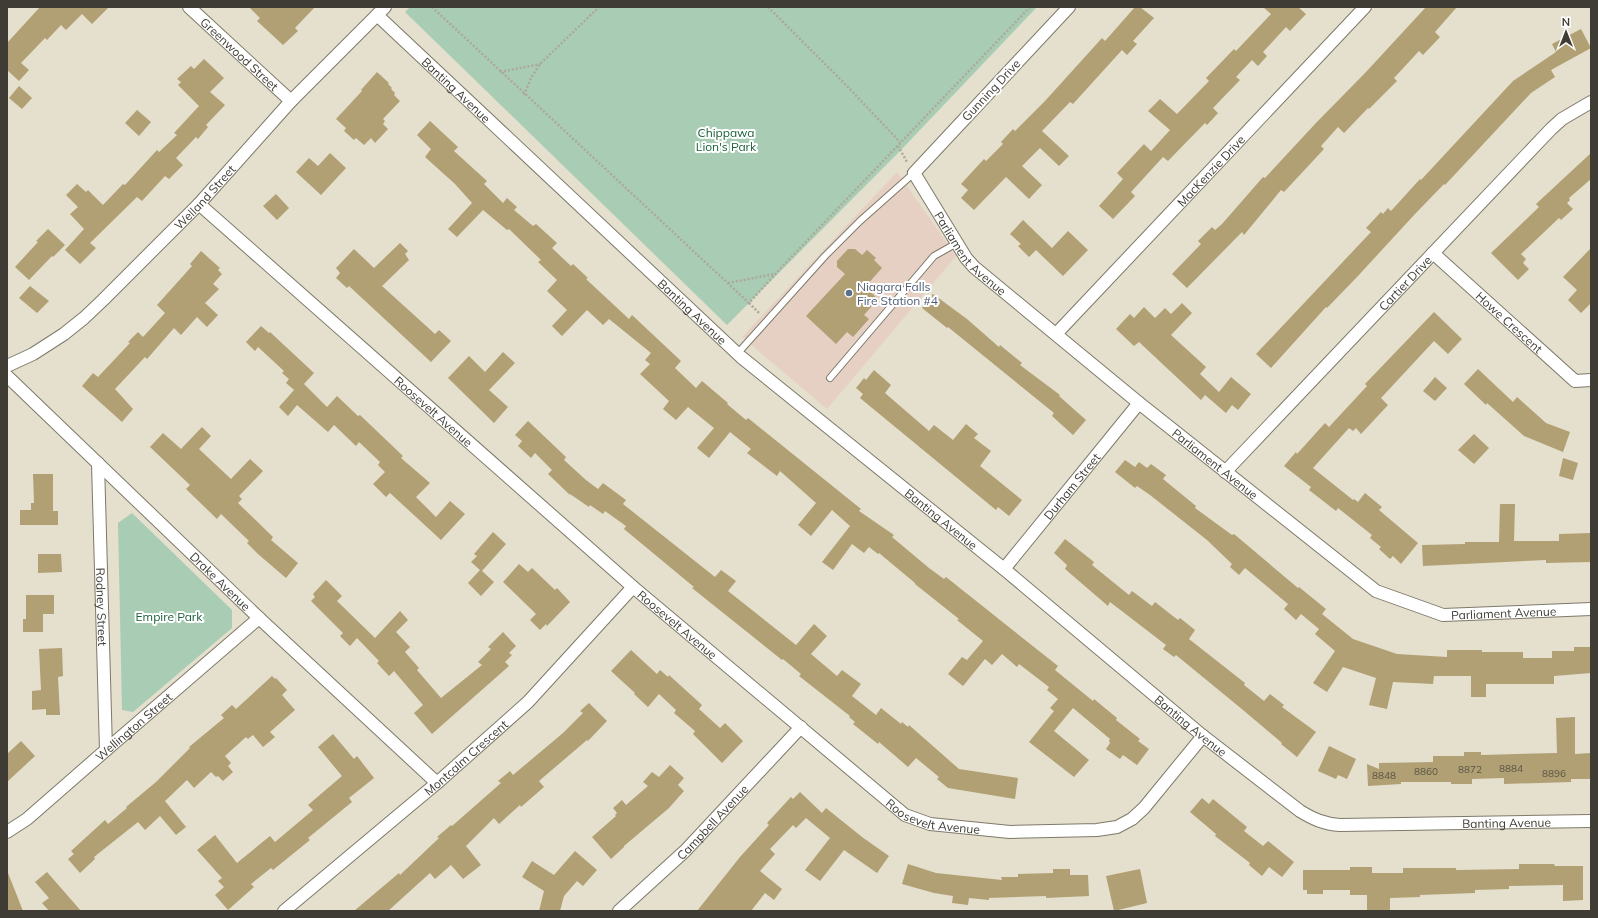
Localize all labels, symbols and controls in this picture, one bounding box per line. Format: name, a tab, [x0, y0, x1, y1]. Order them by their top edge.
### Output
north arrow	[1546, 12, 1586, 52]
street label: Greenwood Street	[198, 14, 282, 93]
text: N	[1562, 15, 1570, 29]
street label: Banting Avenue	[419, 54, 494, 125]
street label: Gunning Drive	[959, 56, 1023, 124]
park label: Chippawa Lion's Park	[696, 125, 757, 154]
street label: MacKenzie Drive	[1173, 132, 1248, 209]
street label: Welland Street	[171, 162, 238, 232]
street label: Parliament Avenue	[932, 209, 1010, 298]
street label: Cartier Drive	[1375, 252, 1434, 313]
street label: Banting Avenue	[655, 276, 730, 347]
place label: Niagara Falls Fire Station #4	[857, 279, 938, 308]
marker: Niagara Falls Fire Station #4	[844, 288, 854, 298]
street label: Howe Crescent	[1473, 288, 1546, 356]
street label: Roosevelt Avenue	[392, 373, 476, 450]
street label: Parliament Avenue	[1169, 425, 1261, 502]
street label: Durham Street	[1040, 450, 1103, 522]
street label: Banting Avenue	[902, 485, 981, 552]
street label: Drake Avenue	[187, 549, 254, 613]
street label: Rodney Street	[93, 568, 111, 646]
street label: Roosevelt Avenue	[635, 587, 720, 662]
street label: Parliament Avenue	[1451, 603, 1557, 622]
park label: Empire Park	[136, 609, 203, 624]
street label: Wellington Street	[92, 689, 175, 764]
street label: Banting Avenue	[1152, 691, 1230, 759]
street label: Montcalm Crescent	[421, 716, 511, 798]
house number: 8884	[1499, 762, 1523, 775]
house number: 8872	[1458, 763, 1482, 776]
house number: 8860	[1414, 765, 1438, 778]
house number: 8896	[1542, 767, 1566, 780]
house number: 8848	[1372, 769, 1396, 782]
street label: Campbell Avenue	[673, 781, 751, 863]
street label: Roosevelt Avenue	[883, 795, 981, 836]
street label: Banting Avenue	[1462, 814, 1551, 831]

